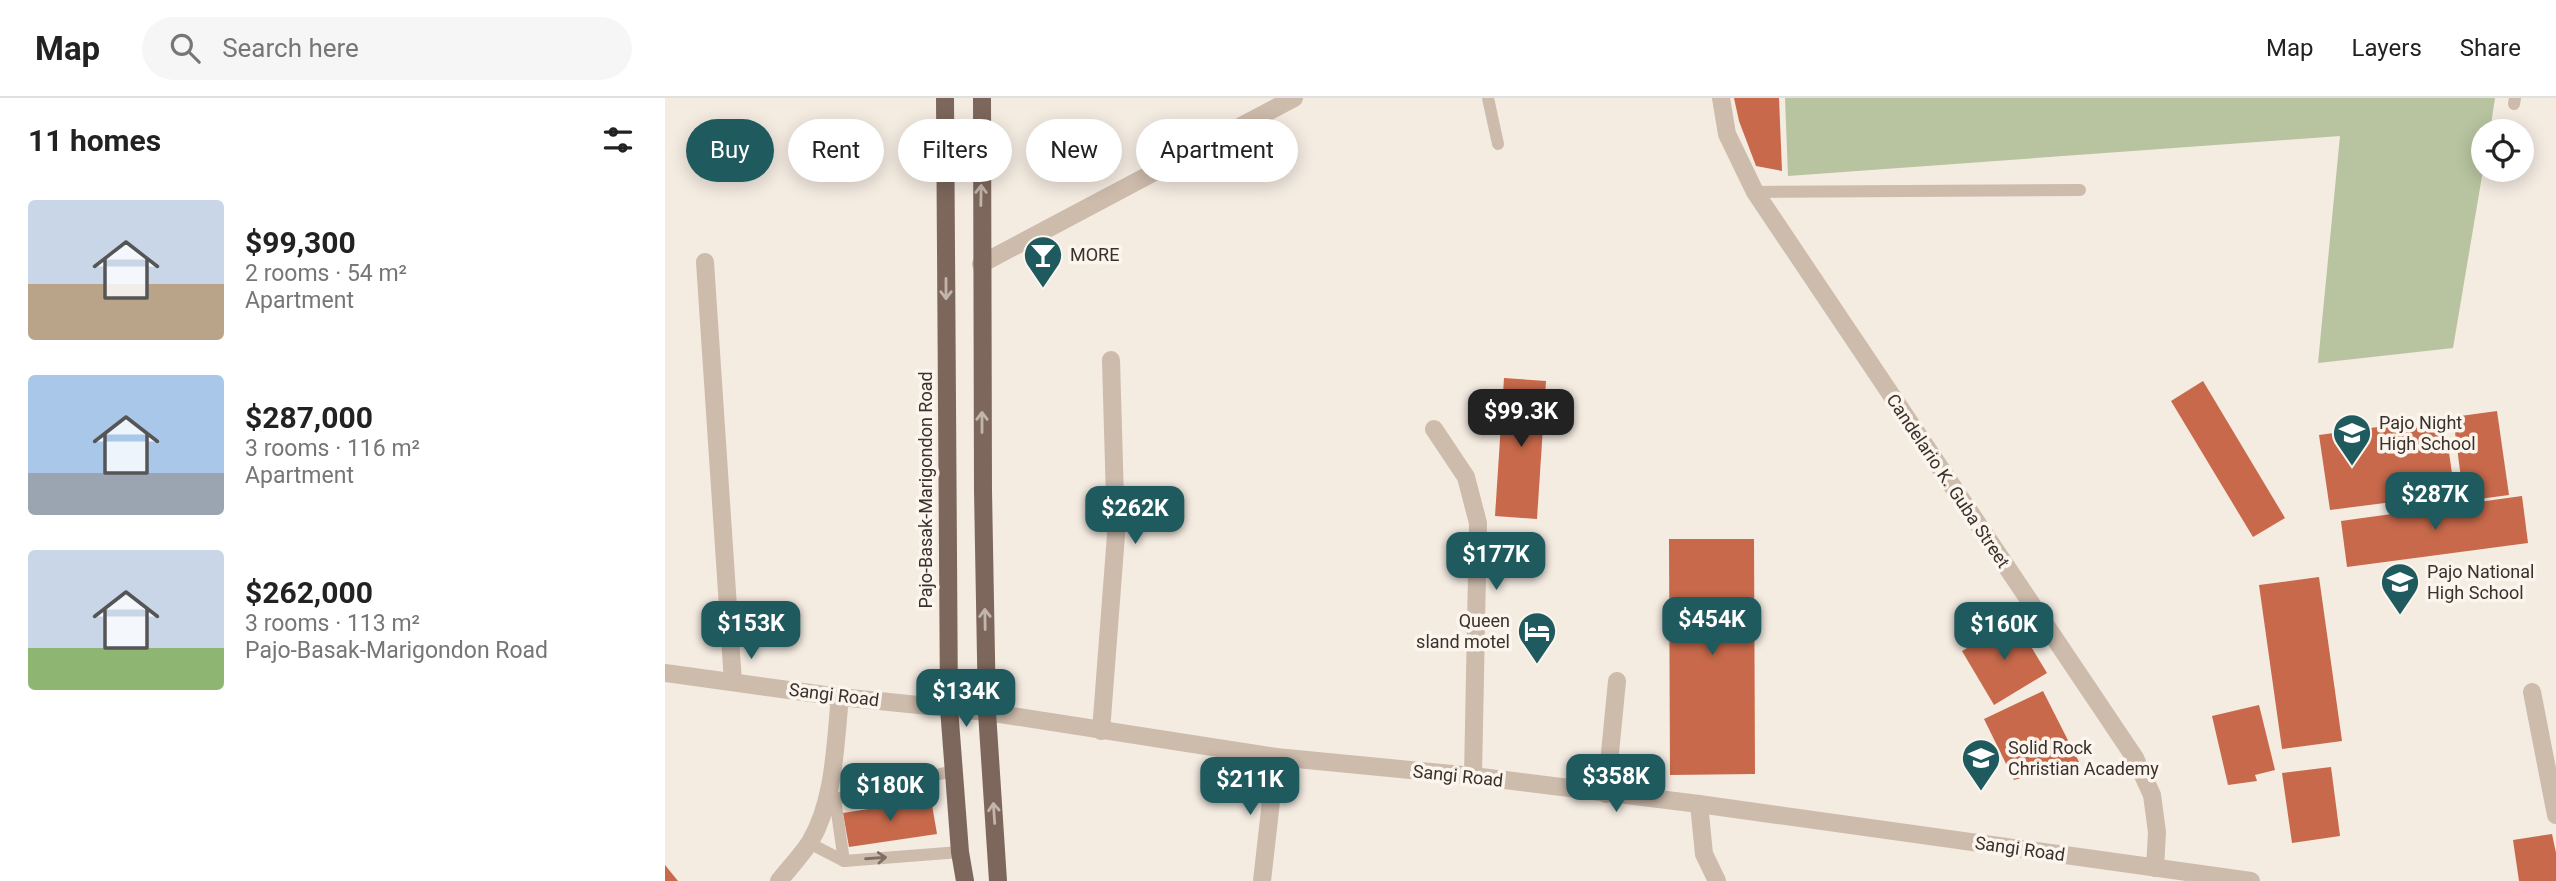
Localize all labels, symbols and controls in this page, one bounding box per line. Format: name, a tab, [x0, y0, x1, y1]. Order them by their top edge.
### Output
search box	[142, 17, 632, 80]
text: Map	[35, 29, 100, 68]
icon: search	[166, 29, 204, 67]
text: Search here	[222, 33, 359, 63]
text: Map	[2266, 34, 2314, 62]
text: Layers	[2352, 34, 2422, 62]
text: Share	[2460, 34, 2521, 62]
chip: Buy	[686, 119, 774, 182]
chip: Rent	[788, 119, 884, 182]
chip: Filters	[898, 119, 1012, 182]
chip: New	[1026, 119, 1122, 182]
chip: Apartment	[1136, 119, 1298, 182]
map controls	[2471, 119, 2534, 182]
button: locate	[2471, 119, 2534, 182]
icon: filters	[599, 121, 637, 159]
text: 11 homes	[28, 123, 161, 158]
one-way arrow	[974, 184, 988, 207]
text: $99,300	[245, 225, 356, 260]
icon: home	[84, 228, 168, 312]
bar icon: MORE	[1022, 234, 1064, 289]
place label: MORE	[1070, 244, 1119, 265]
text: 2 rooms · 54 m²	[245, 260, 407, 287]
one-way arrow	[939, 277, 953, 300]
text: Apartment	[245, 287, 354, 314]
street label: Pajo-Basak-Marigondon Road	[915, 371, 936, 609]
pin: $99.3K	[1464, 390, 1578, 449]
street label: Candelario K. Guba Street	[1882, 390, 2015, 572]
text: $99.3K	[1484, 398, 1558, 425]
text: $287,000	[245, 400, 373, 435]
icon: home	[84, 403, 168, 487]
one-way arrow	[975, 411, 989, 434]
school or university icon: Pajo Night High School	[2331, 412, 2373, 467]
place label: Pajo Night High School	[2379, 412, 2476, 454]
text: 3 rooms · 116 m²	[245, 435, 420, 462]
text: Apartment	[245, 462, 354, 489]
pin: $287K	[2386, 472, 2484, 532]
text: $287K	[2401, 481, 2469, 508]
pin: $262K	[1086, 486, 1184, 546]
text: $262K	[1101, 495, 1169, 522]
pin: $177K	[1447, 532, 1545, 592]
text: $177K	[1462, 541, 1530, 568]
school or university icon: Pajo National High School	[2379, 561, 2421, 616]
place label: Pajo National High School	[2427, 561, 2534, 603]
text: $262,000	[245, 575, 373, 610]
icon: home	[84, 578, 168, 662]
pin: $454K	[1663, 598, 1761, 657]
pin: $153K	[702, 602, 800, 661]
pin: $160K	[1955, 602, 2053, 662]
text: $454K	[1678, 606, 1746, 633]
one-way arrow	[979, 608, 992, 631]
text: 3 rooms · 113 m²	[245, 610, 420, 637]
text: $153K	[717, 610, 785, 637]
place label: Queen sland motel	[1416, 610, 1510, 652]
hotel icon: Queen sland motel	[1516, 610, 1558, 665]
text: $160K	[1970, 611, 2038, 638]
text: Pajo-Basak-Marigondon Road	[245, 637, 548, 664]
pin: $134K	[917, 670, 1015, 729]
text: $134K	[932, 678, 1000, 705]
street label: Sangi Road	[788, 679, 880, 710]
school or university icon: Solid Rock Christian Academy	[1960, 737, 2002, 792]
place label: Solid Rock Christian Academy	[2008, 737, 2159, 779]
pin: $358K	[1567, 754, 1665, 814]
pin: $211K	[1201, 758, 1299, 817]
street label: Sangi Road	[1412, 760, 1504, 791]
text: $358K	[1582, 763, 1650, 790]
pin: $180K	[841, 764, 939, 823]
text: $211K	[1216, 766, 1284, 793]
text: $180K	[856, 772, 924, 799]
one-way arrow	[987, 802, 1000, 825]
street label: Sangi Road	[1974, 832, 2066, 865]
one-way arrow	[865, 851, 887, 864]

